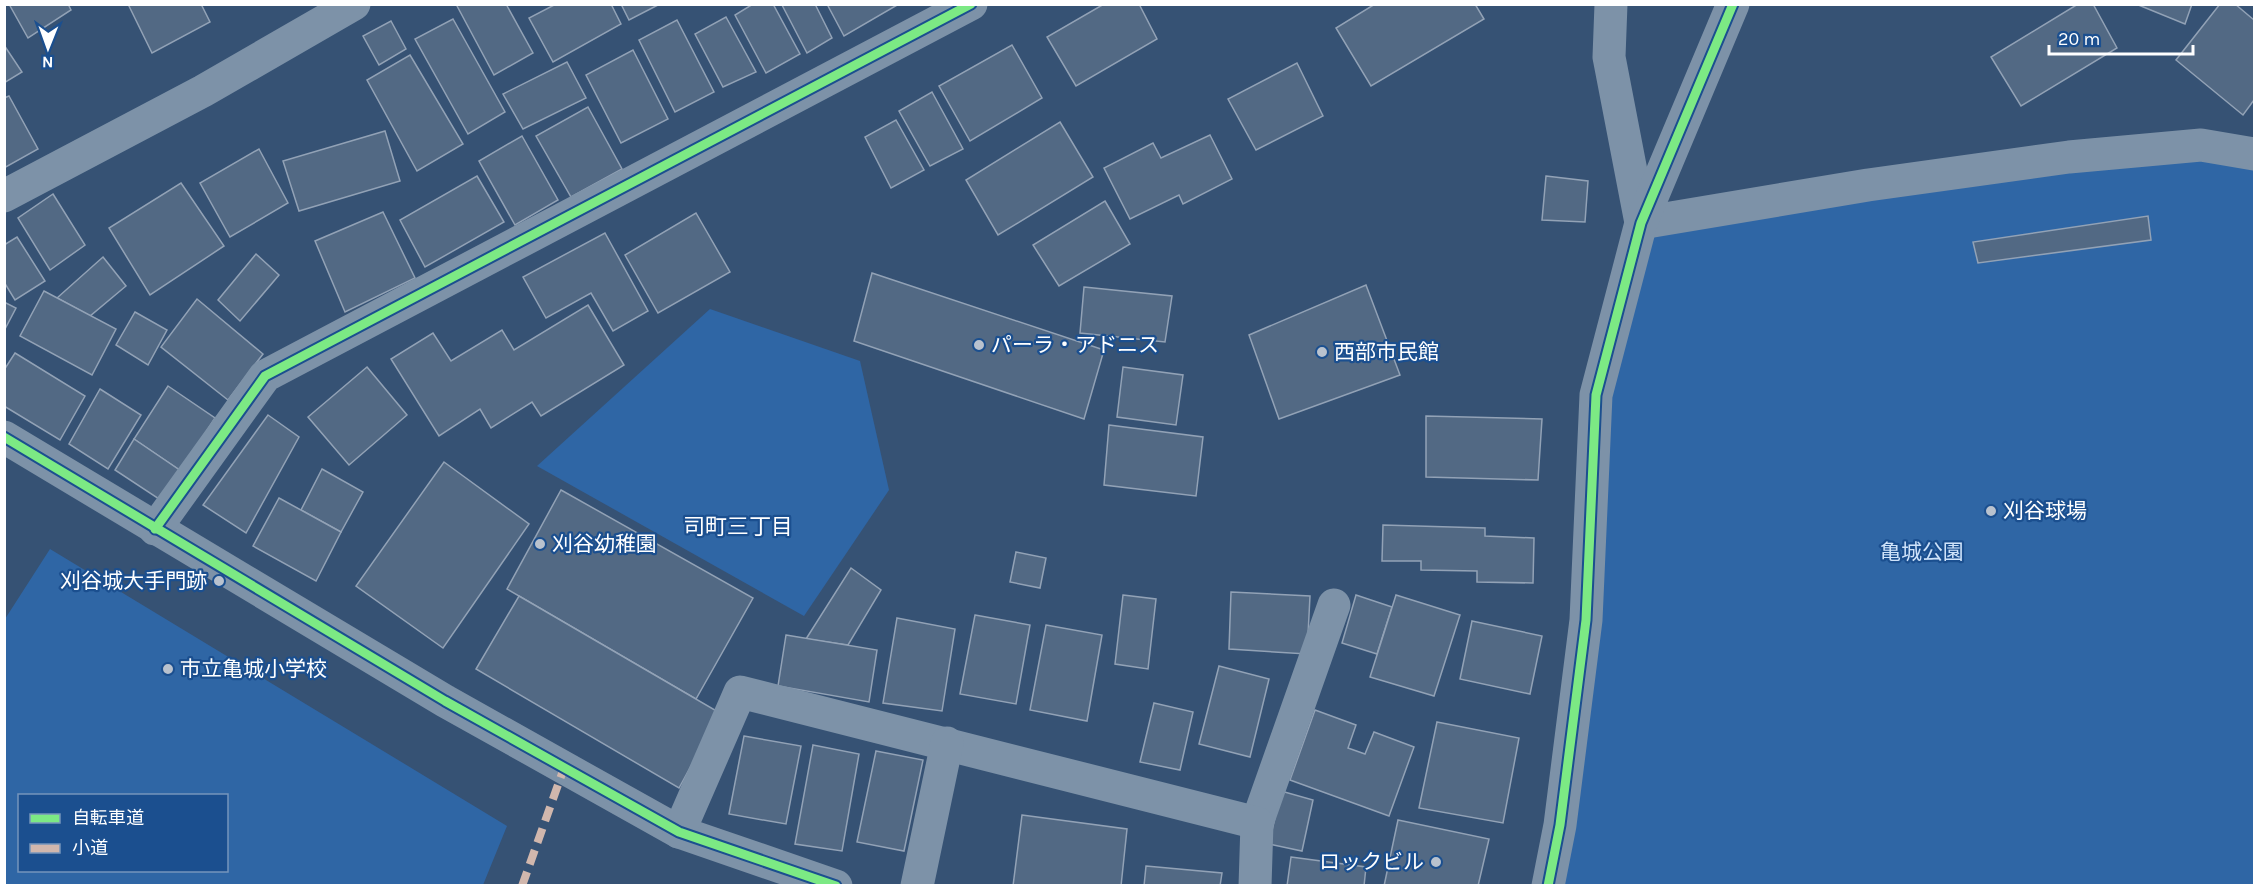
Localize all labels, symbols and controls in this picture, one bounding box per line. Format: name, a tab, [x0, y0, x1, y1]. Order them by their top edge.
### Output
north arrow	[18, 18, 78, 78]
scale bar	[2049, 18, 2193, 56]
text: 20 m	[2058, 28, 2100, 50]
text: N	[42, 53, 54, 72]
place label: パーラ・アドニス	[991, 333, 1159, 357]
marker: パーラ・アドニス	[972, 338, 986, 352]
place label: 西部市民館	[1334, 340, 1439, 364]
marker: 西部市民館	[1315, 345, 1329, 359]
place label: 刈谷球場	[2003, 499, 2087, 523]
marker: 刈谷球場	[1984, 504, 1998, 518]
district label: 司町三丁目	[683, 514, 793, 540]
place label: 刈谷幼稚園	[552, 532, 657, 556]
marker: 刈谷幼稚園	[533, 537, 547, 551]
park label: 亀城公園	[1880, 540, 1964, 564]
place label: 刈谷城大手門跡	[60, 569, 207, 593]
marker: 刈谷城大手門跡	[212, 574, 226, 588]
place label: 市立亀城小学校	[180, 657, 327, 681]
marker: 市立亀城小学校	[161, 662, 175, 676]
legend	[18, 794, 228, 872]
text: 自転車道	[72, 807, 144, 829]
text: 小道	[72, 837, 108, 859]
place label: ロックビル	[1319, 850, 1424, 874]
marker: ロックビル	[1429, 855, 1443, 869]

